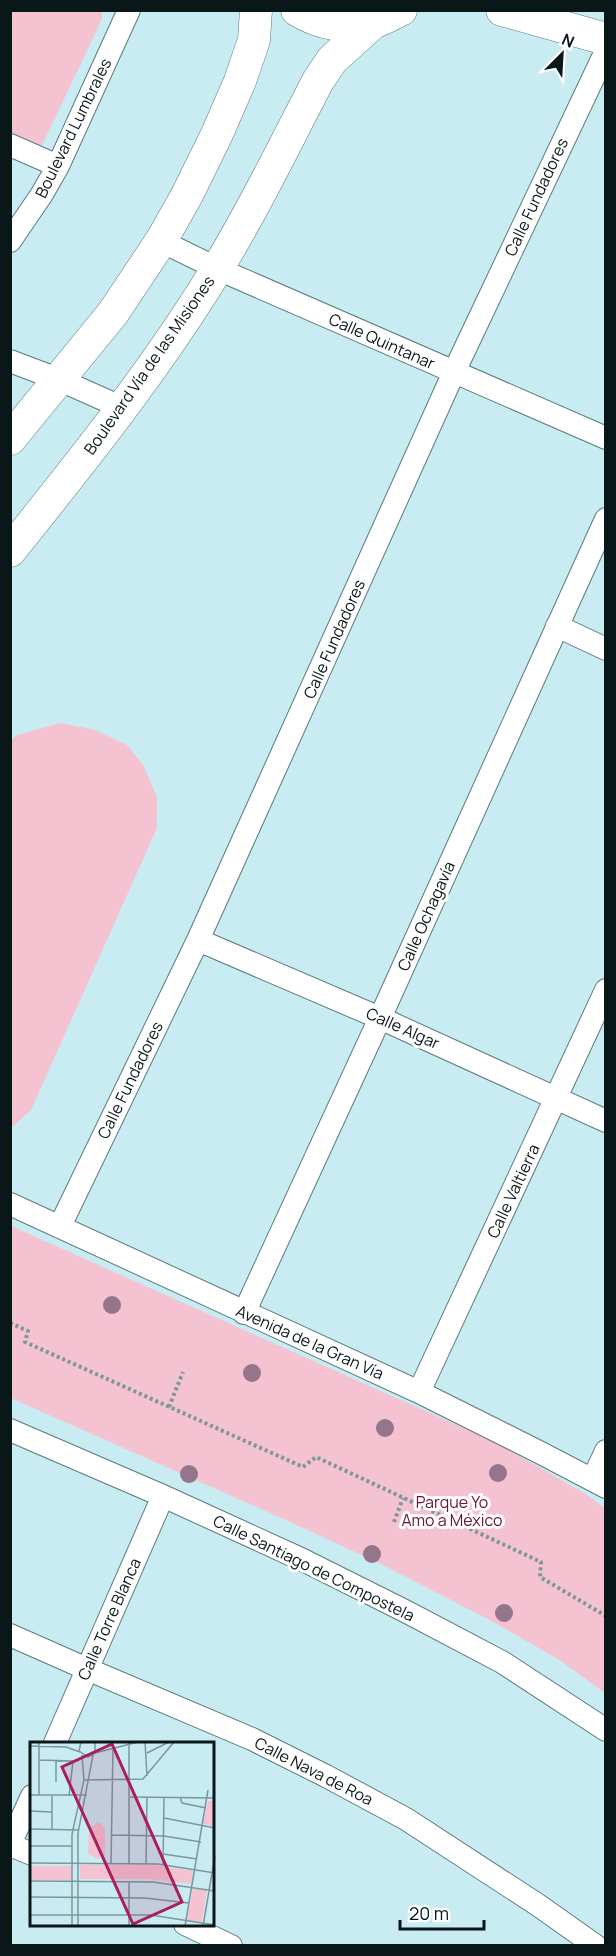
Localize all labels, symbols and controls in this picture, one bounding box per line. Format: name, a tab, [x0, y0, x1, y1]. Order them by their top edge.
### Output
north arrow	[532, 24, 592, 84]
text: N	[558, 28, 578, 53]
street label: Boulevard Lumbrales	[30, 54, 116, 202]
street label: Calle Fundadores	[499, 134, 573, 260]
street label: Boulevard Vía de las Misiones	[79, 271, 219, 459]
street label: Calle Quintanar	[325, 308, 439, 374]
street label: Calle Fundadores	[298, 576, 370, 702]
street label: Calle Ochagavía	[392, 858, 460, 974]
street label: Calle Algar	[363, 1002, 443, 1054]
street label: Calle Fundadores	[92, 1018, 168, 1142]
street label: Calle Valtierra	[482, 1140, 544, 1242]
street label: Avenida de la Gran Vía	[233, 1300, 387, 1384]
park label: Parque Yo Amo a México	[401, 1491, 503, 1531]
street label: Calle Santiago de Compostela	[210, 1510, 418, 1626]
street label: Calle Torre Blanca	[72, 1554, 146, 1684]
street label: Calle Nava de Roa	[251, 1732, 377, 1810]
inset map	[30, 1742, 214, 1926]
scale bar	[400, 1893, 484, 1931]
text: 20 m	[409, 1901, 449, 1925]

